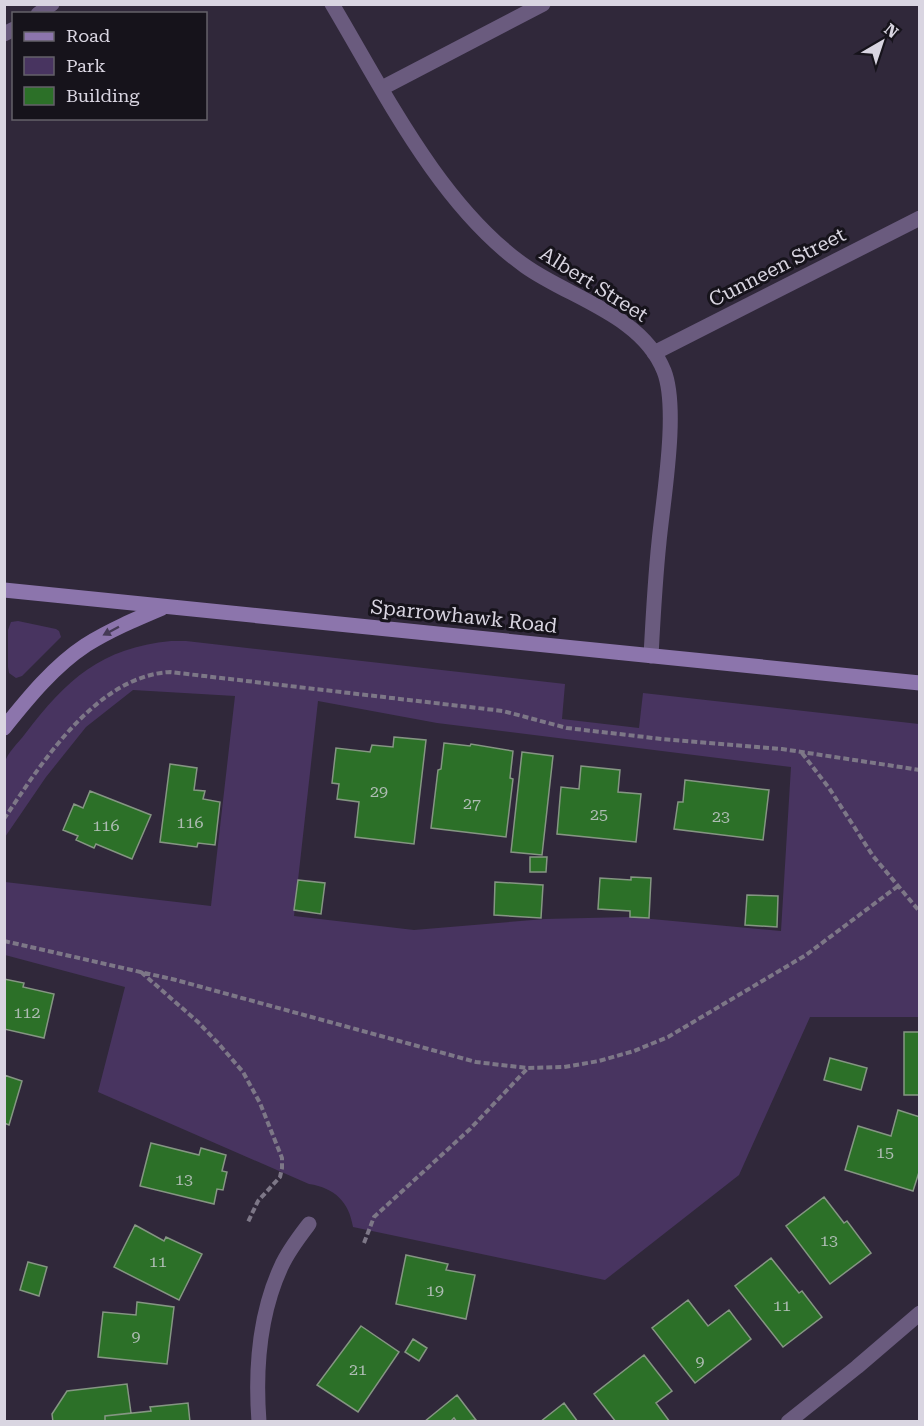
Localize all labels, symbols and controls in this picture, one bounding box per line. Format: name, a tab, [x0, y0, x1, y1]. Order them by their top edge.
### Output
legend	[12, 12, 207, 120]
north arrow	[852, 12, 912, 72]
text: N	[880, 19, 902, 42]
text: Road	[66, 25, 111, 46]
text: Park	[66, 55, 106, 76]
text: Building	[66, 85, 140, 106]
street label: Cunneen Street	[705, 222, 850, 312]
street label: Albert Street	[536, 241, 653, 327]
street label: Sparrowhawk Road	[369, 594, 559, 638]
one-way arrow	[103, 626, 120, 636]
house number: 29	[370, 782, 388, 801]
house number: 27	[463, 794, 481, 813]
house number: 25	[590, 805, 608, 824]
house number: 23	[712, 807, 730, 826]
house number: 116	[177, 813, 203, 832]
house number: 116	[93, 816, 119, 835]
house number: 112	[14, 1003, 40, 1022]
house number: 15	[876, 1143, 894, 1162]
house number: 13	[175, 1170, 193, 1189]
house number: 13	[820, 1231, 838, 1250]
house number: 11	[149, 1252, 167, 1271]
house number: 19	[426, 1281, 444, 1300]
house number: 11	[773, 1296, 791, 1315]
house number: 9	[132, 1327, 141, 1346]
house number: 9	[696, 1352, 705, 1371]
house number: 21	[349, 1360, 367, 1379]

